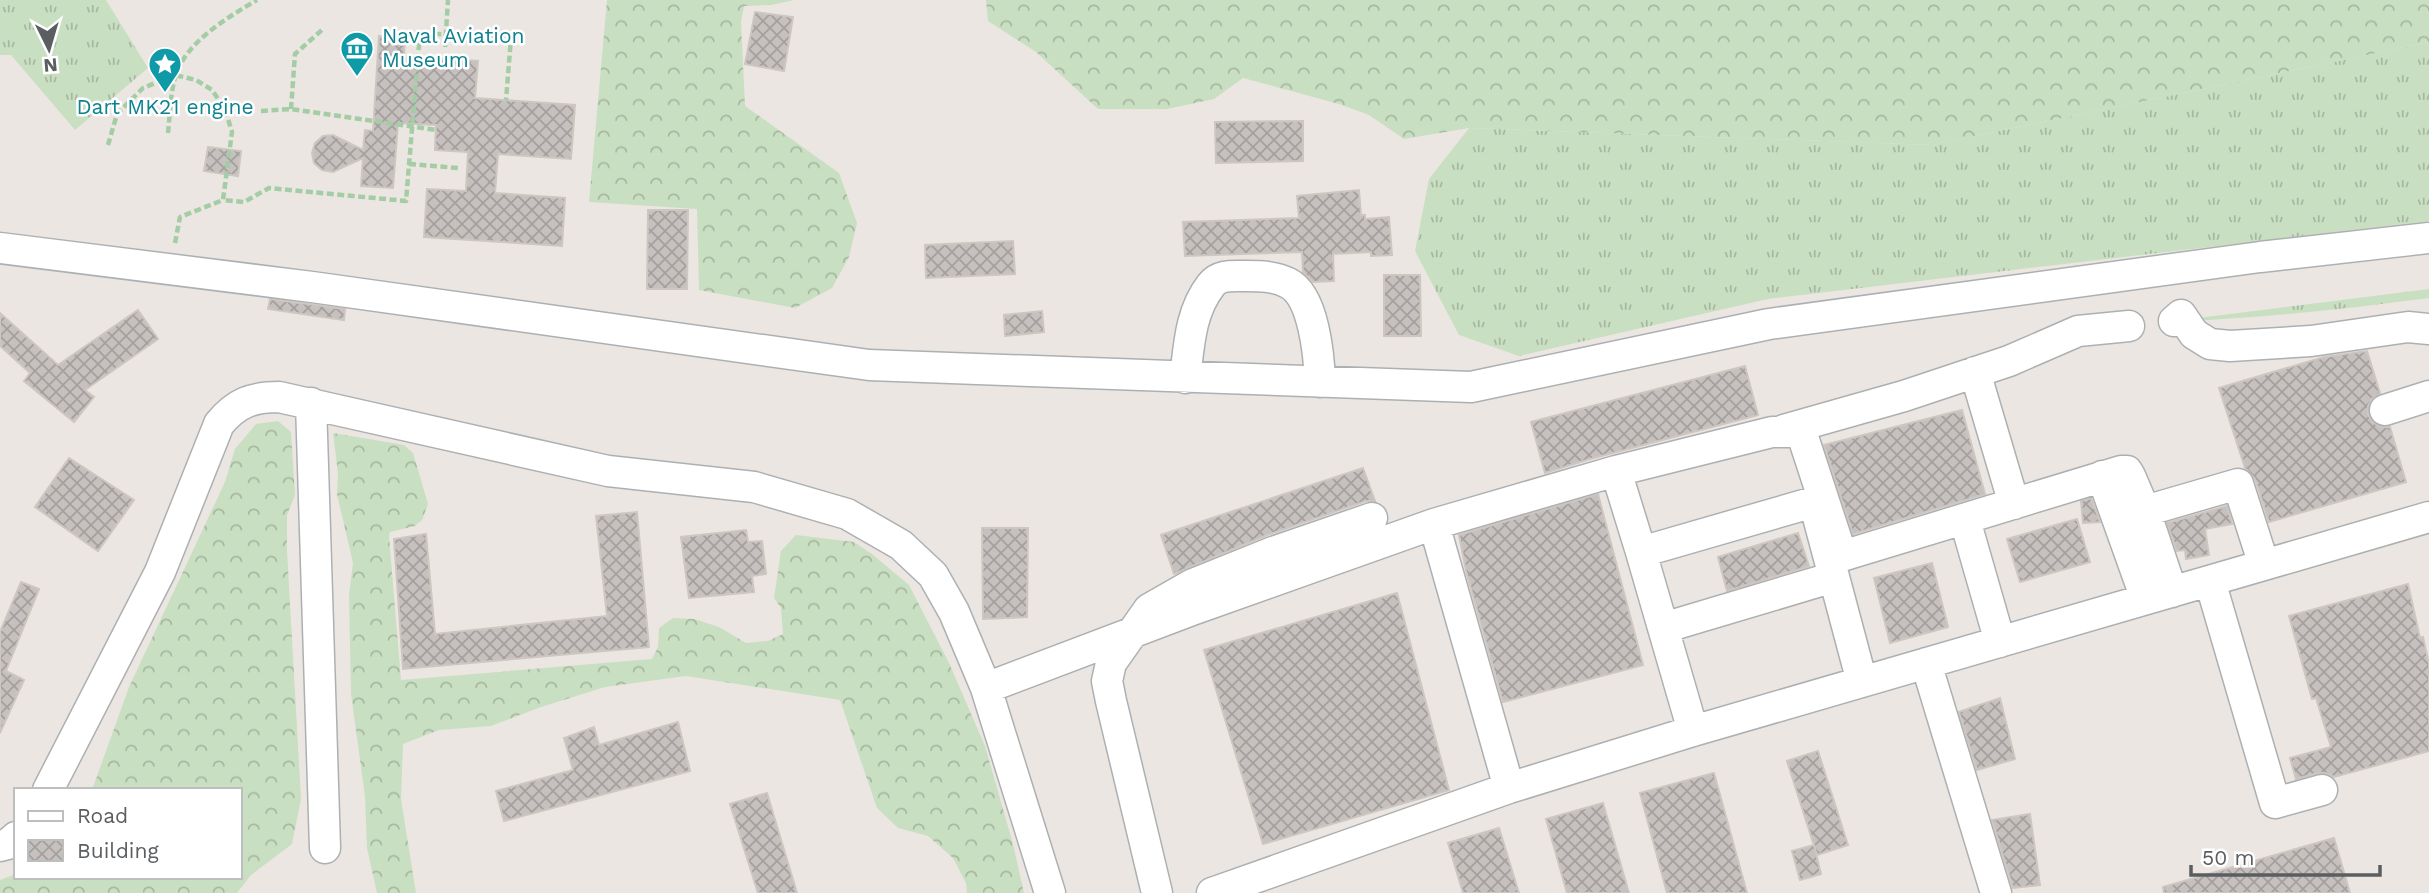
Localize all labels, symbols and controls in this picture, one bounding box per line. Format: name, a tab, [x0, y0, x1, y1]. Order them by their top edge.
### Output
north arrow	[14, 14, 84, 84]
place label: Naval Aviation Museum	[382, 23, 525, 72]
museum icon: Naval Aviation Museum	[338, 29, 376, 78]
place icon: Dart MK21 engine	[146, 45, 184, 94]
text: N	[42, 53, 58, 78]
place label: Dart MK21 engine	[76, 94, 254, 119]
legend	[14, 788, 242, 879]
text: Road	[77, 803, 128, 828]
scale bar	[2191, 834, 2380, 878]
text: Building	[77, 838, 159, 863]
text: 50 m	[2202, 845, 2254, 870]

